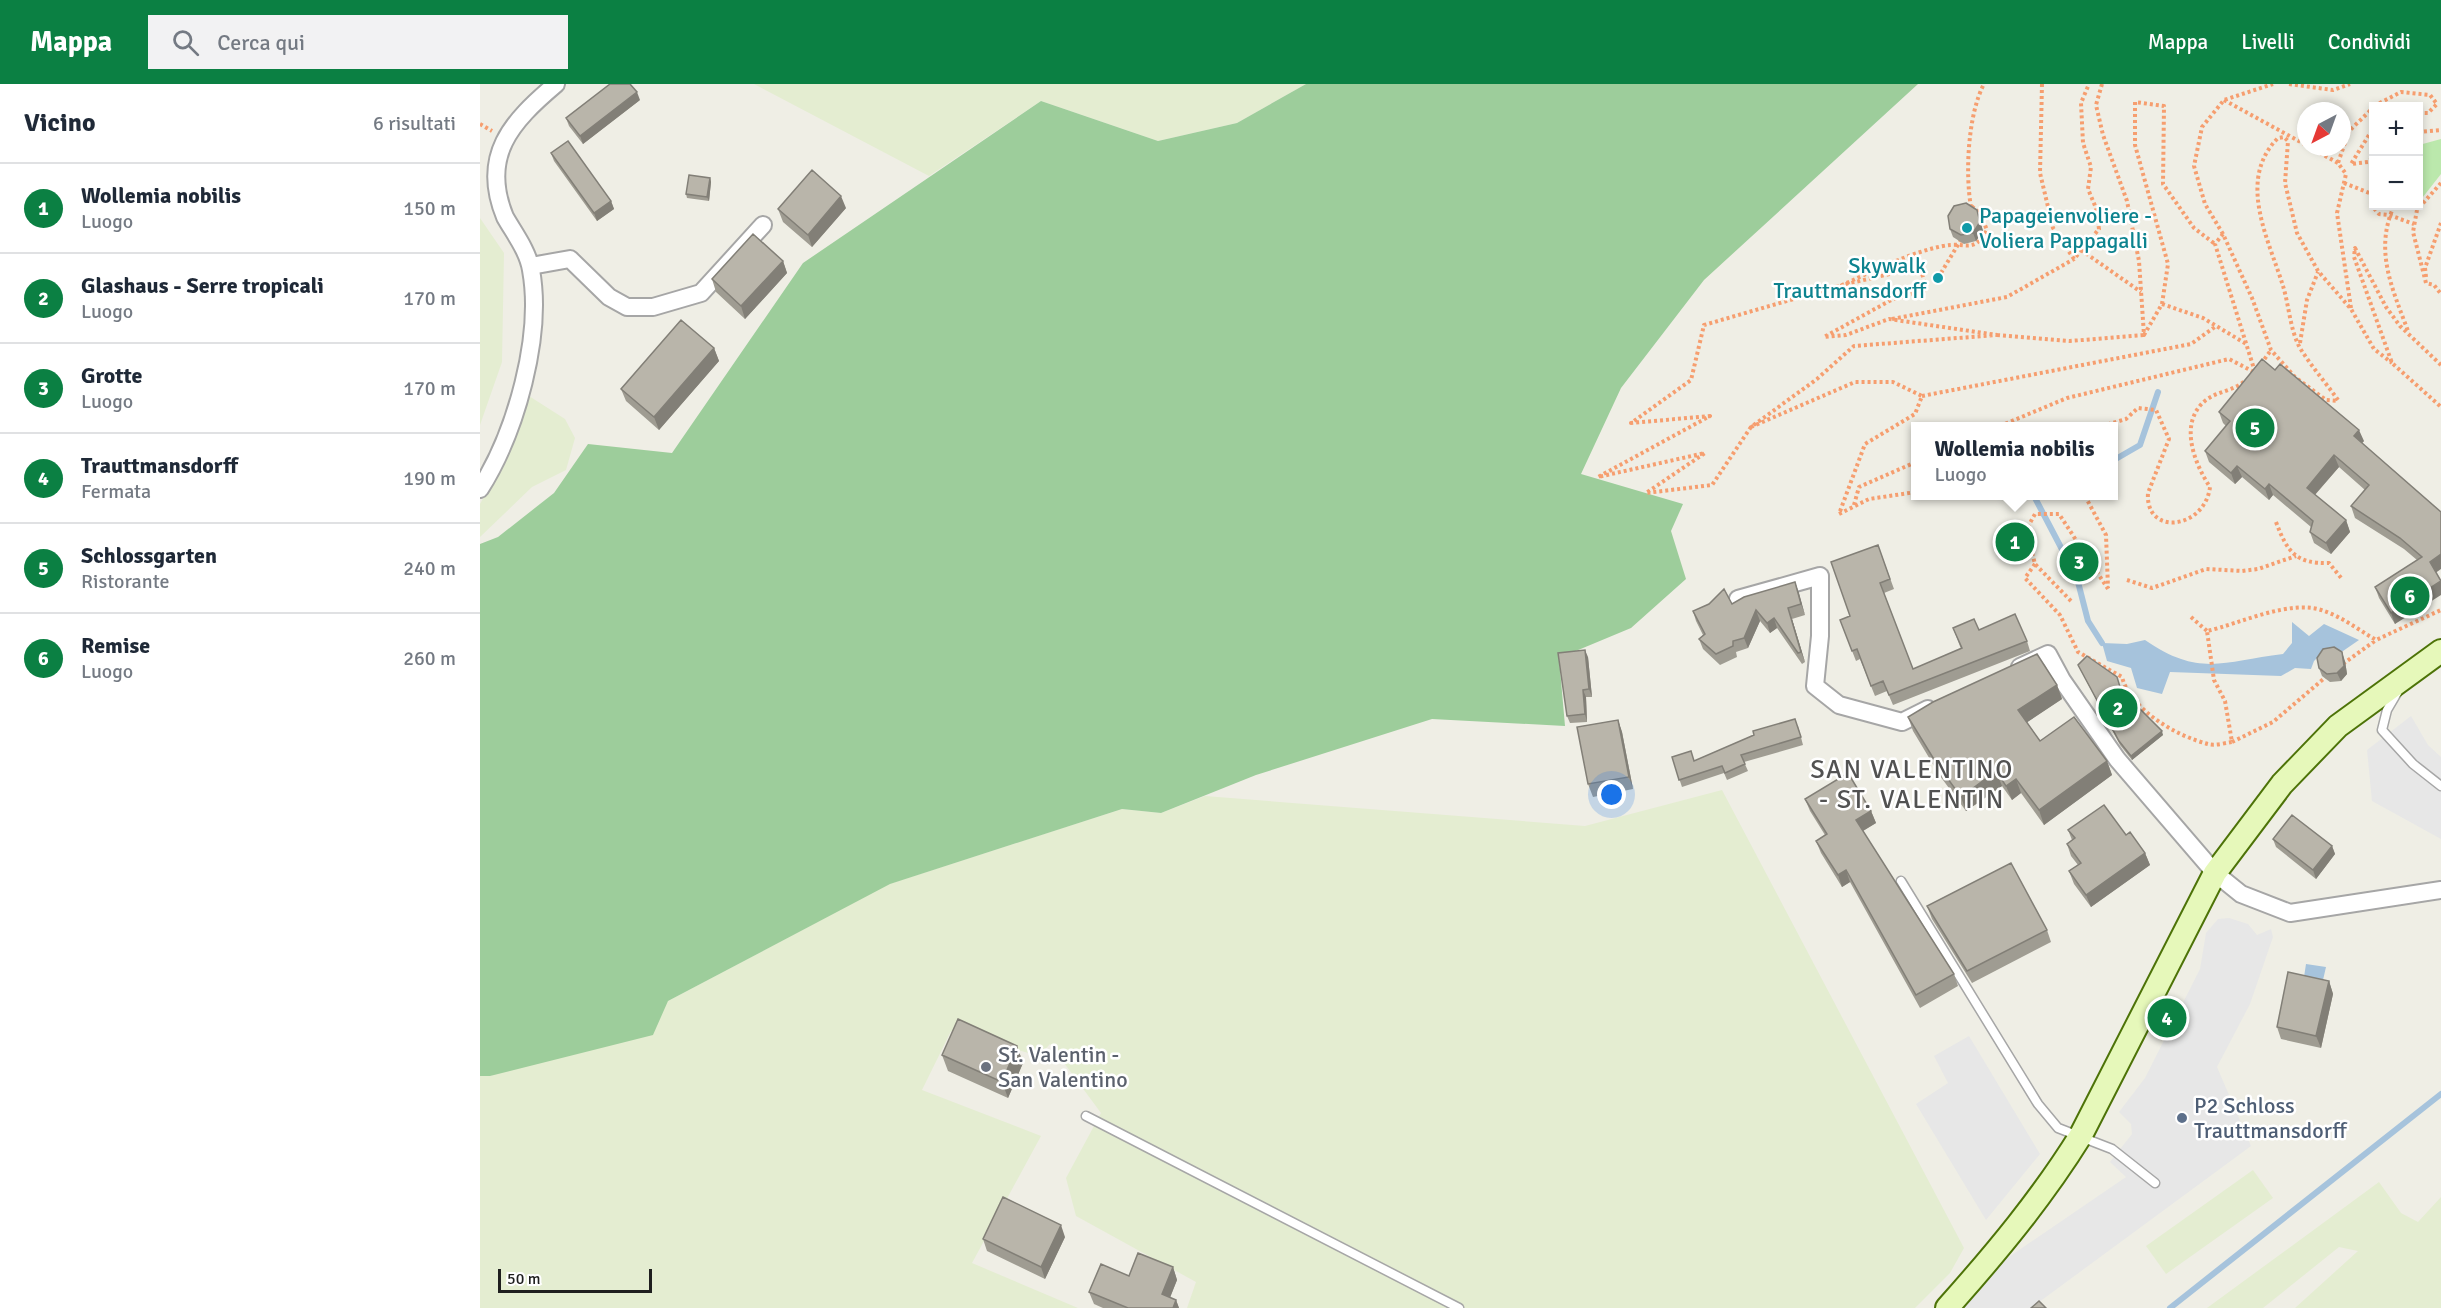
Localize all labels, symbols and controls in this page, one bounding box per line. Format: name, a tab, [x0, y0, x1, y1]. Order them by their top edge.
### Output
search box	[148, 15, 568, 69]
text: Mappa	[30, 25, 112, 59]
icon: search	[169, 26, 202, 59]
text: Cerca qui	[217, 29, 305, 56]
text: Mappa	[2148, 29, 2208, 55]
text: Livelli	[2241, 29, 2295, 55]
text: Condividi	[2328, 29, 2411, 55]
north arrow	[2297, 102, 2351, 156]
map controls	[2369, 102, 2423, 210]
button: +	[2369, 102, 2423, 156]
text: Vicino	[24, 107, 96, 139]
text: 6 risultati	[373, 111, 456, 136]
button: −	[2369, 156, 2423, 210]
text: Wollemia nobilis	[81, 182, 241, 209]
text: 1	[38, 196, 49, 221]
text: 150 m	[403, 196, 456, 221]
place label: Papageienvoliere - Voliera Pappagalli	[1979, 202, 2152, 254]
text: Luogo	[81, 209, 133, 234]
marker: Papageienvoliere - Voliera Pappagalli	[1960, 221, 1974, 235]
place label: Skywalk Trauttmansdorff	[1773, 252, 1927, 304]
marker: Skywalk Trauttmansdorff	[1931, 271, 1945, 285]
text: Glashaus - Serre tropicali	[81, 272, 324, 299]
text: 2	[38, 286, 49, 311]
text: 170 m	[403, 286, 456, 311]
text: Luogo	[81, 299, 133, 324]
text: Grotte	[81, 362, 143, 389]
text: 3	[38, 376, 49, 401]
text: 170 m	[403, 376, 456, 401]
text: Luogo	[81, 389, 133, 414]
pin: 5	[2236, 406, 2274, 450]
popup	[1911, 422, 2118, 500]
text: Wollemia nobilis	[1934, 435, 2095, 462]
text: Trauttmansdorff	[81, 452, 238, 479]
text: Luogo	[1934, 462, 1987, 487]
text: 4	[38, 466, 49, 491]
text: 190 m	[403, 466, 456, 491]
text: Fermata	[81, 479, 151, 504]
pin: 1	[1996, 520, 2035, 564]
pin: 3	[2060, 540, 2098, 584]
text: Schlossgarten	[81, 542, 217, 569]
text: 5	[38, 556, 49, 581]
text: 240 m	[403, 556, 456, 581]
text: Ristorante	[81, 569, 170, 594]
pin: 6	[2390, 574, 2430, 618]
text: Remise	[81, 632, 150, 659]
text: 6	[38, 646, 49, 671]
text: 260 m	[403, 646, 456, 671]
text: Luogo	[81, 659, 133, 684]
pin: 2	[2098, 686, 2138, 730]
district label: SAN VALENTINO - ST. VALENTIN	[1810, 754, 2014, 816]
your location	[1597, 780, 1626, 809]
pin: 4	[2148, 996, 2186, 1040]
place label: St. Valentin - San Valentino	[998, 1041, 1128, 1093]
marker: St. Valentin - San Valentino	[979, 1060, 993, 1074]
place label: P2 Schloss Trauttmansdorff	[2194, 1092, 2347, 1144]
marker: P2 Schloss Trauttmansdorff	[2175, 1111, 2189, 1125]
scale bar	[498, 1266, 652, 1294]
text: 50 m	[507, 1269, 541, 1289]

